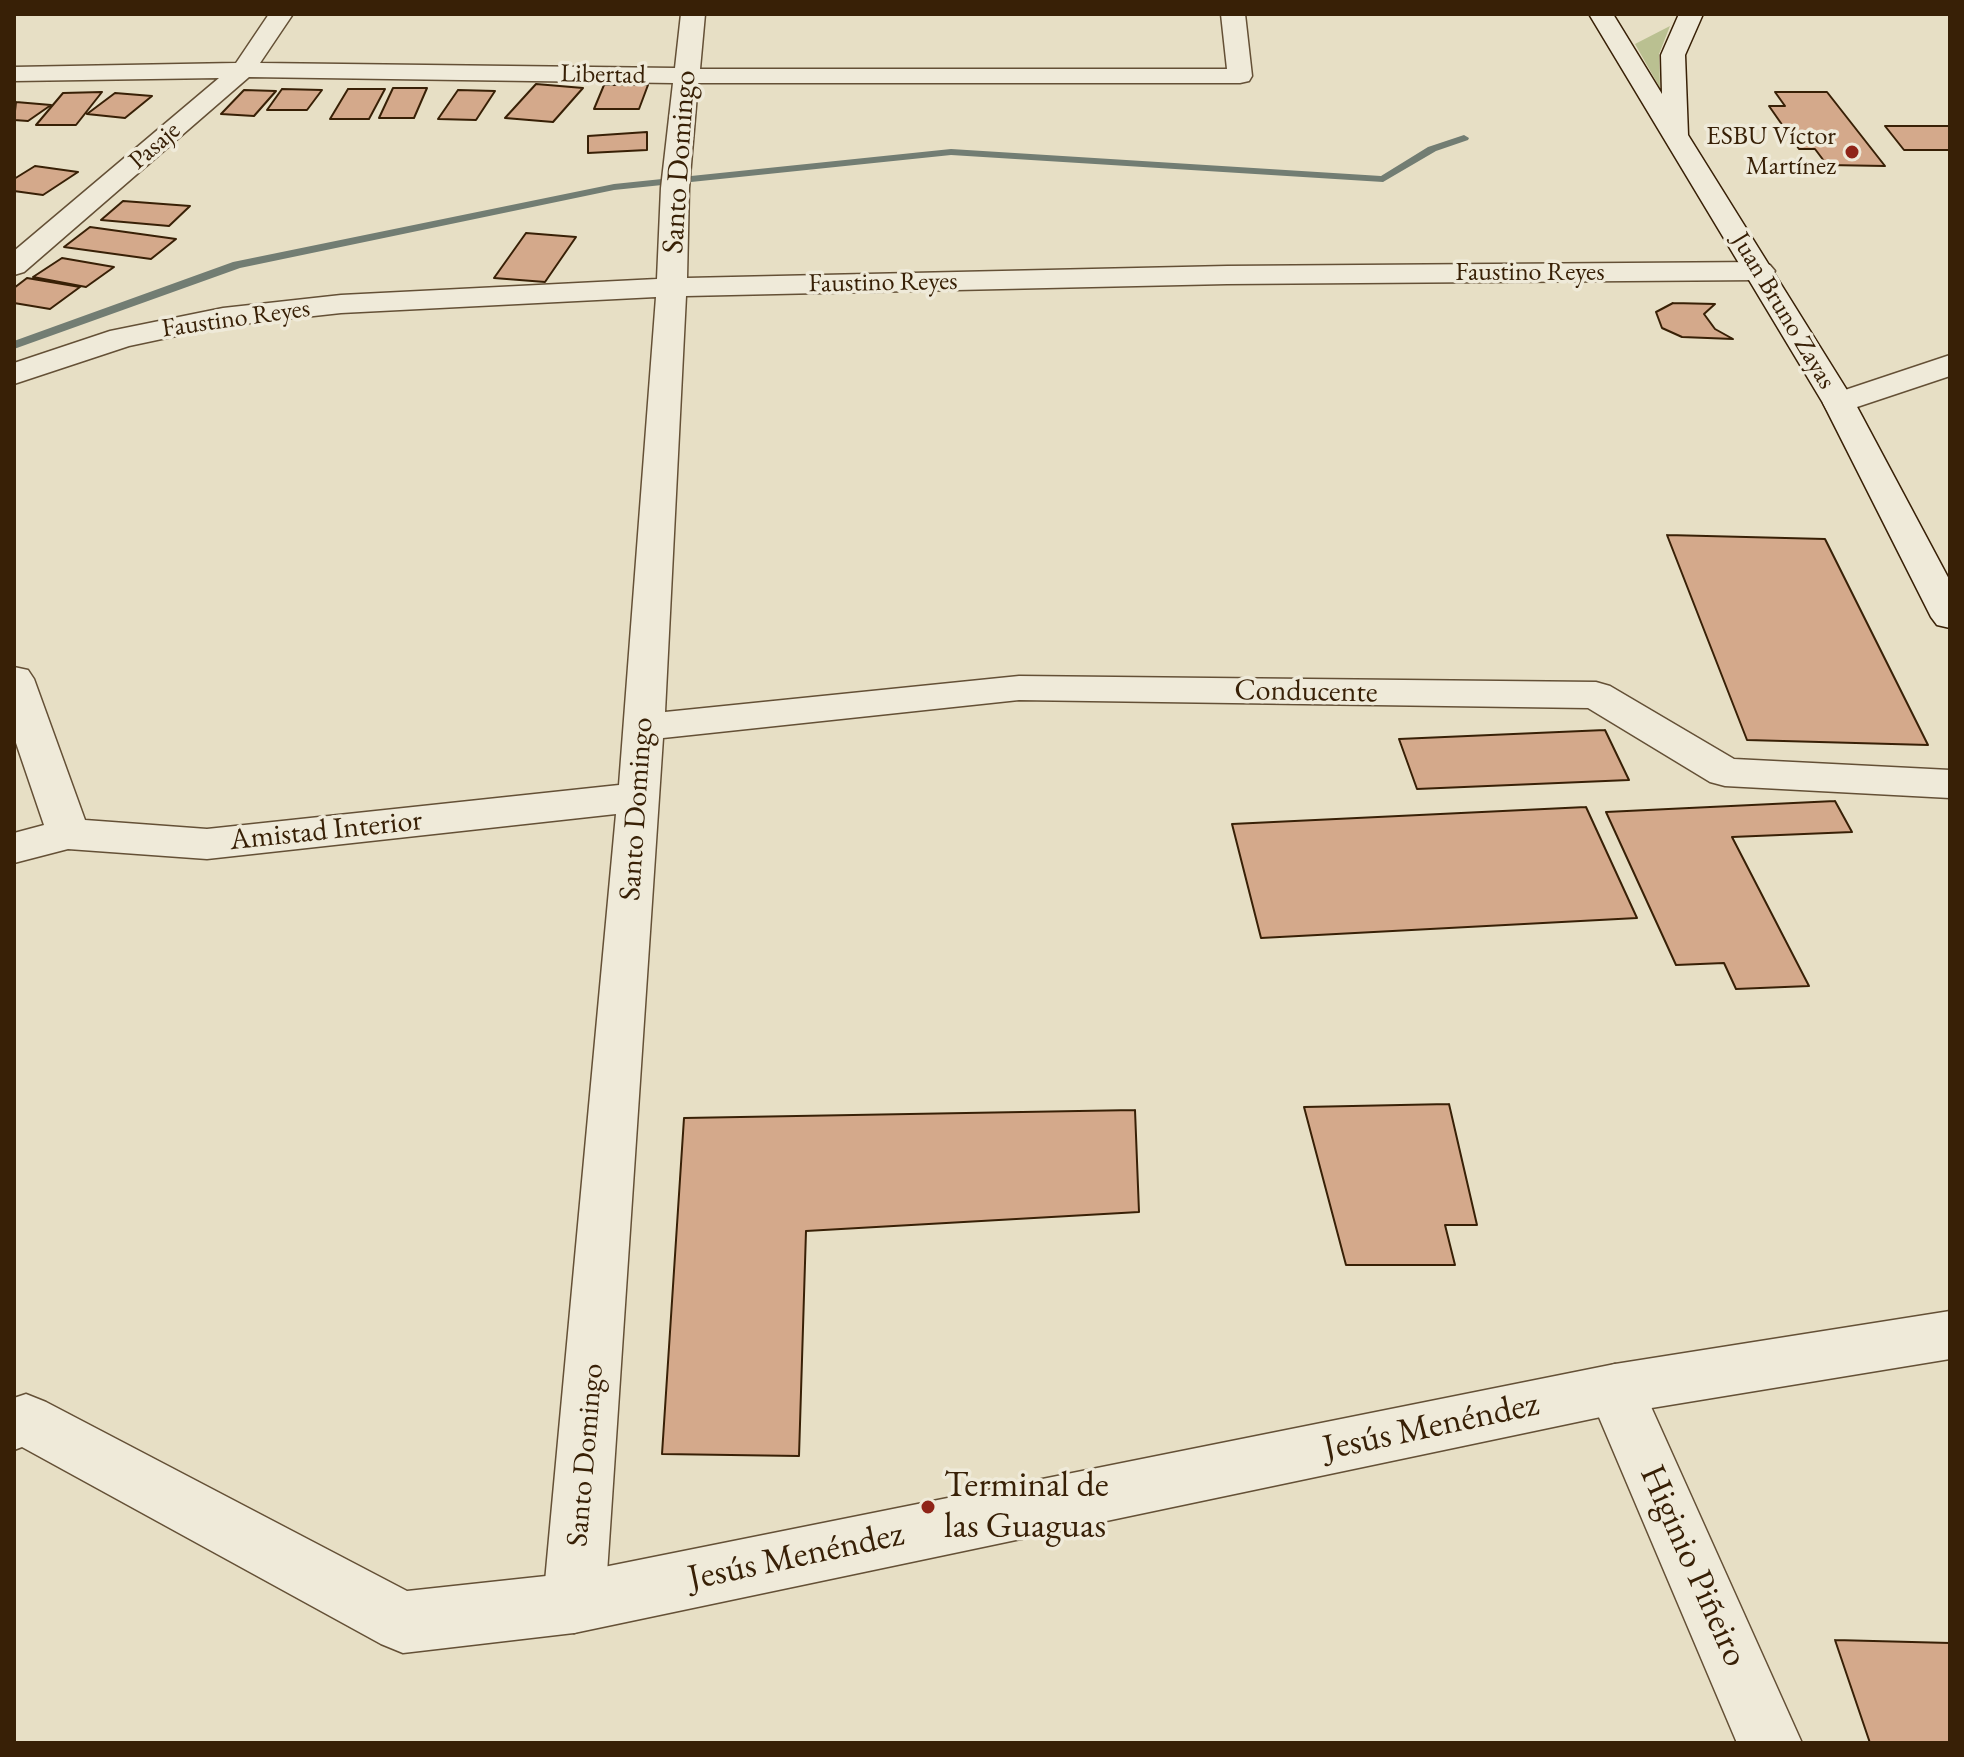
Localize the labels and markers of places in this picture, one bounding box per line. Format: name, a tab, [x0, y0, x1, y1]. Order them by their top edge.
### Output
place label: ESBU Víctor Martínez	[1706, 121, 1836, 182]
marker: ESBU Víctor Martínez	[1843, 143, 1861, 161]
place label: Terminal de las Guaguas	[944, 1464, 1109, 1549]
marker: Terminal de las Guaguas	[919, 1498, 937, 1516]

